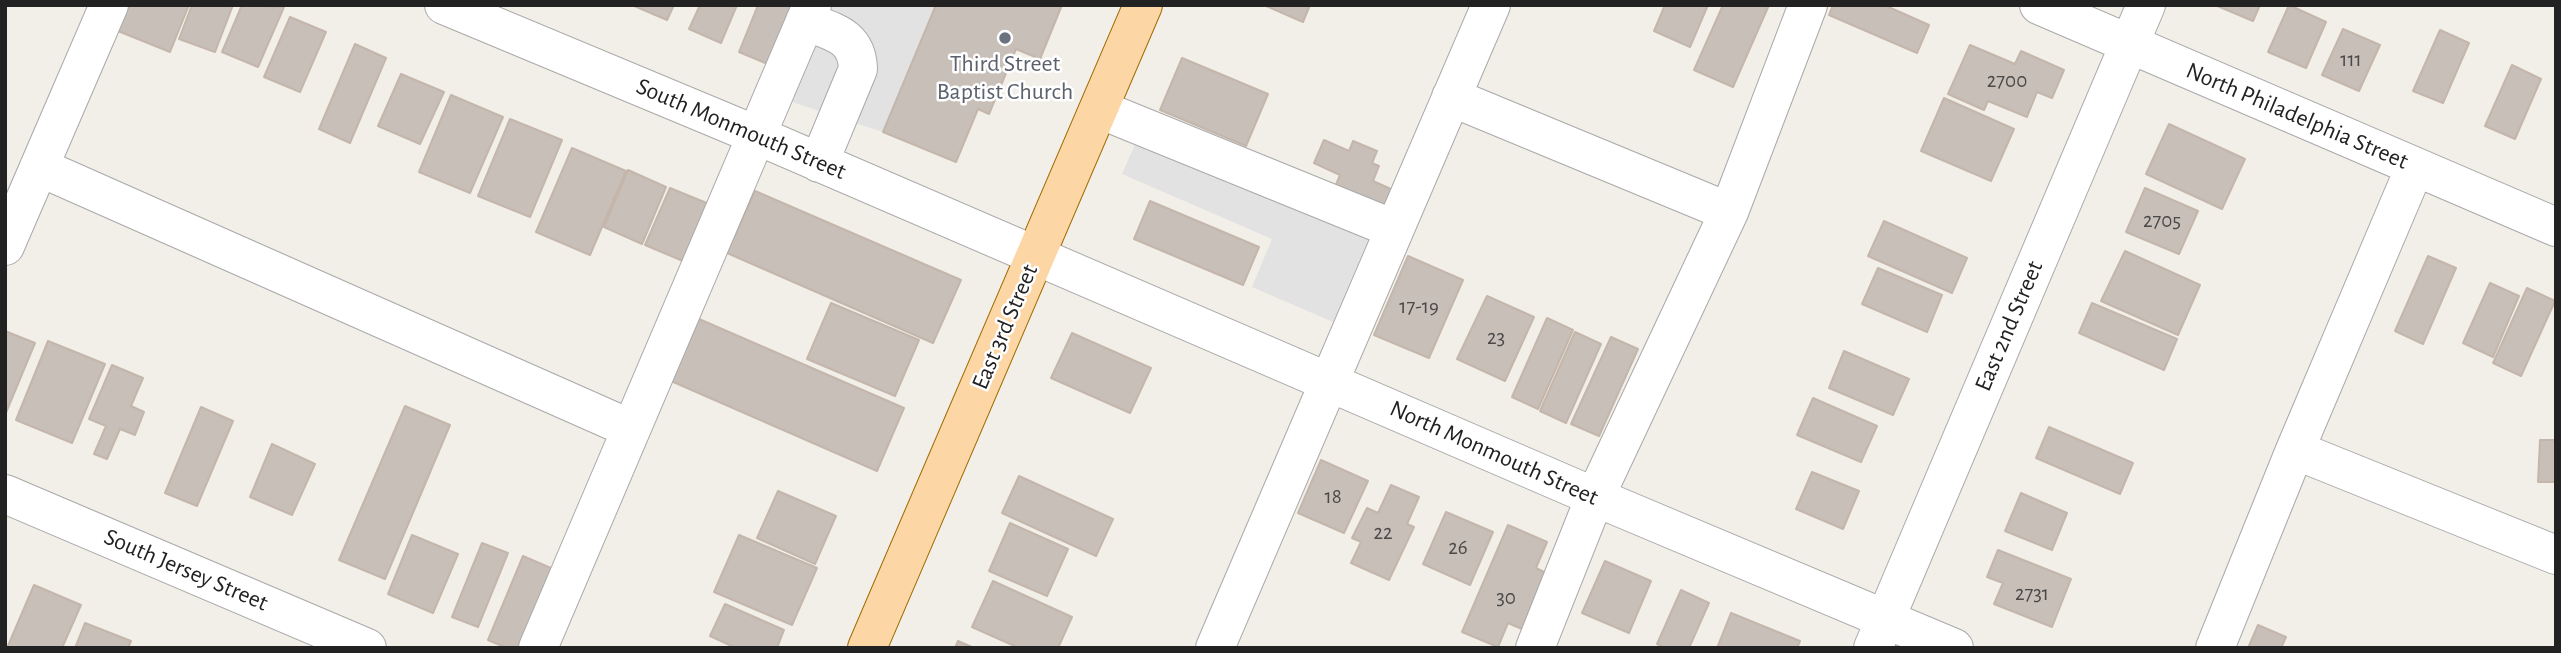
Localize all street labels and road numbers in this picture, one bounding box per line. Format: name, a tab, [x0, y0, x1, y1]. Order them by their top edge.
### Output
street label: North Philadelphia Street	[2182, 56, 2412, 176]
street label: South Monmouth Street	[632, 72, 850, 186]
street label: East 2nd Street	[1969, 256, 2049, 396]
street label: East 3rd Street	[966, 260, 1044, 394]
street label: North Monmouth Street	[1385, 394, 1603, 512]
street label: South Jersey Street	[100, 522, 272, 618]

